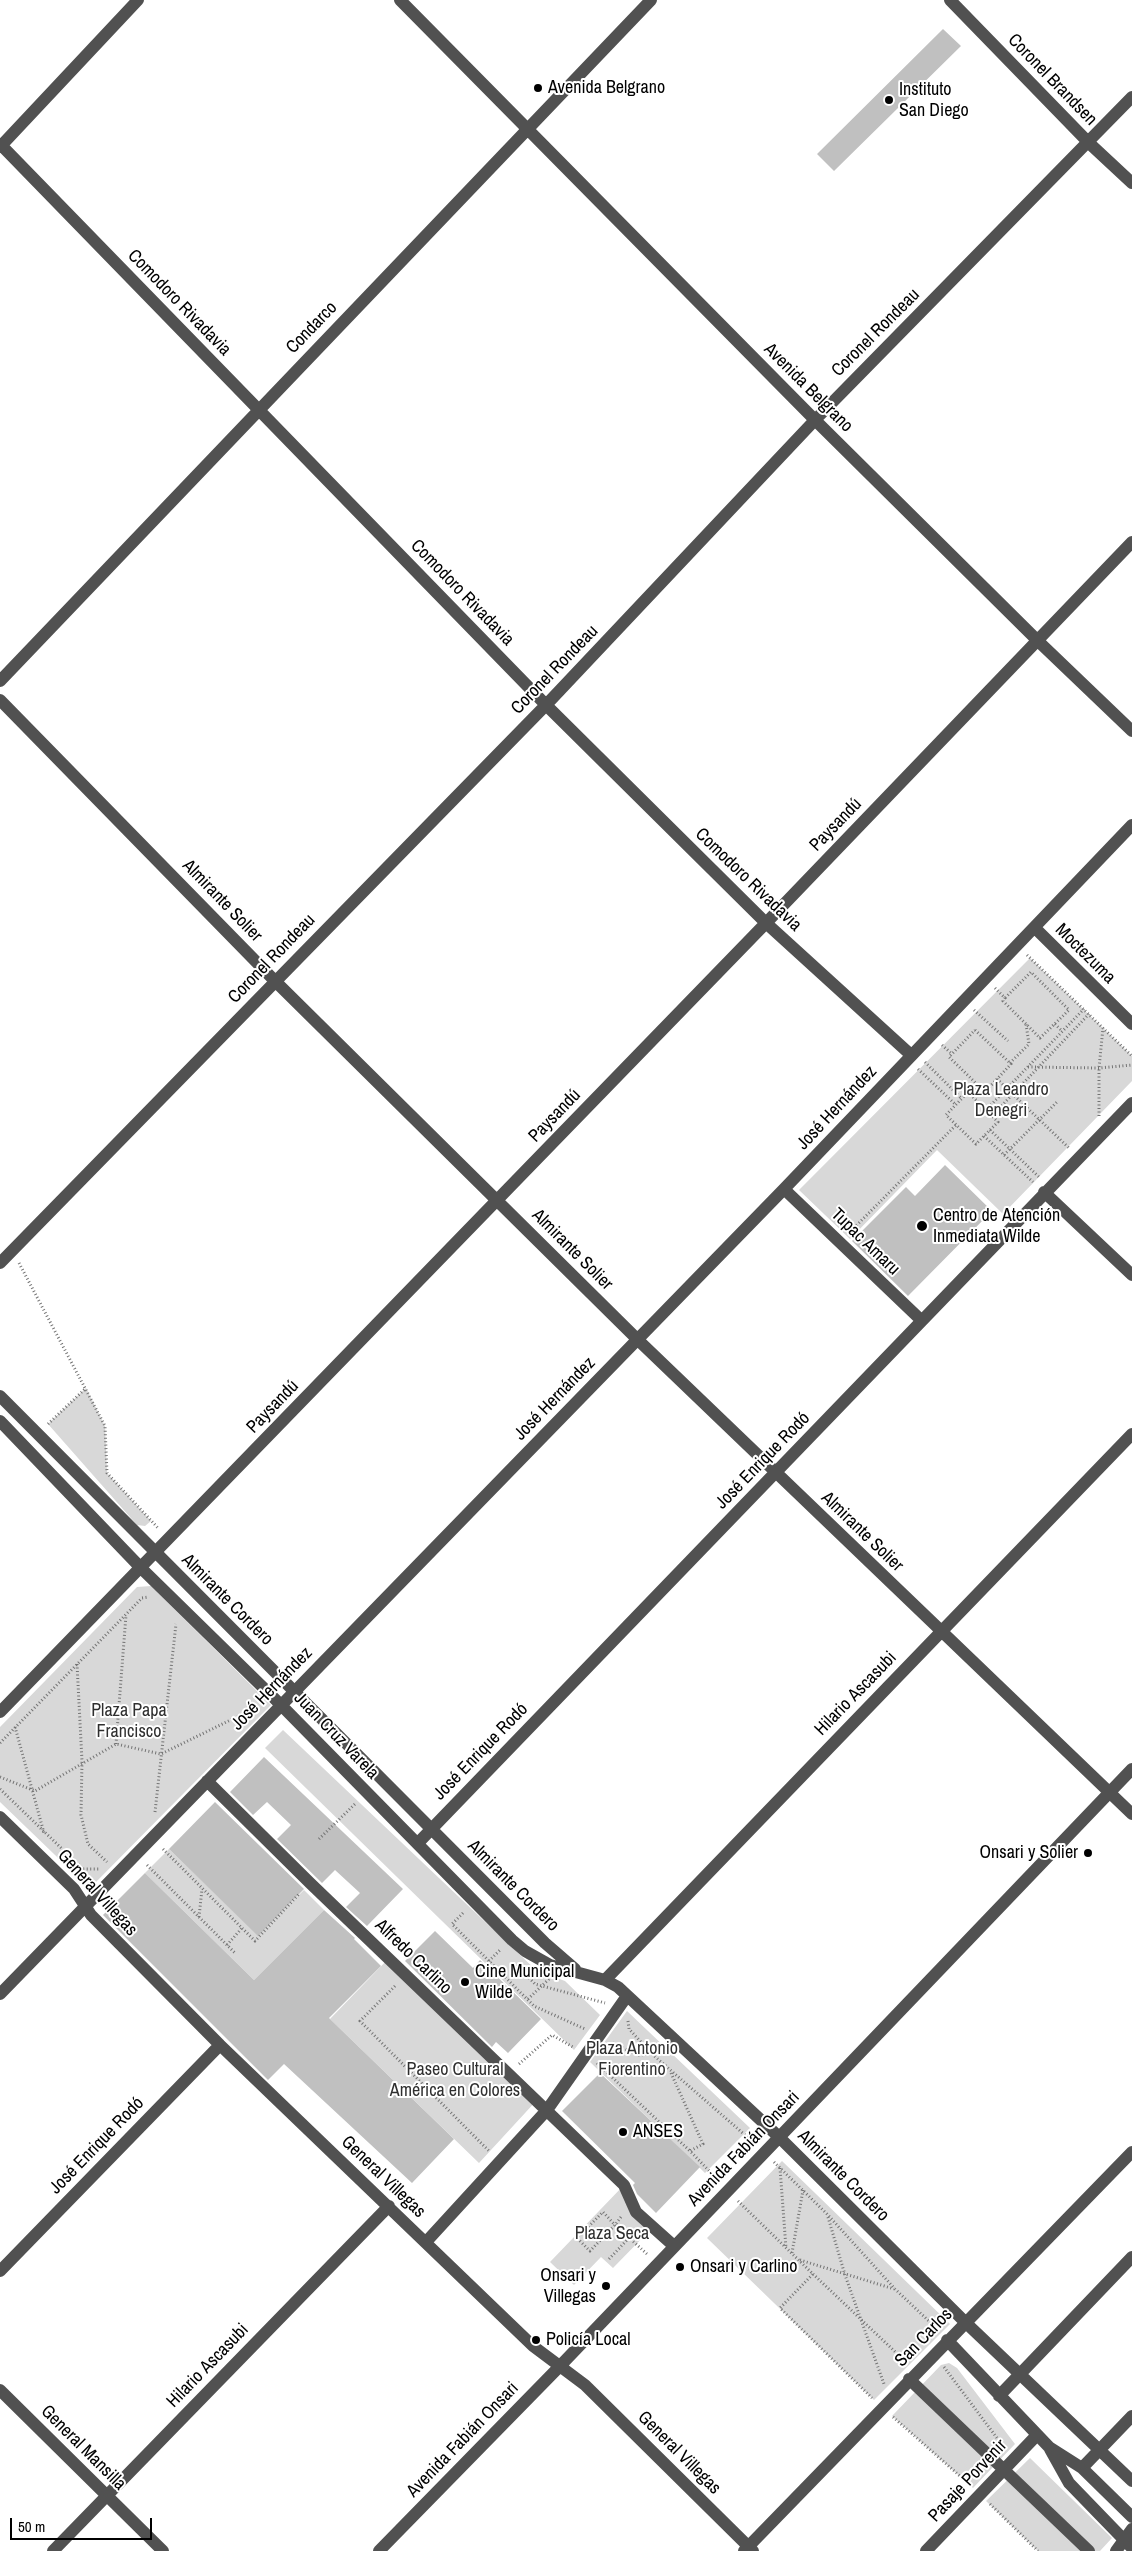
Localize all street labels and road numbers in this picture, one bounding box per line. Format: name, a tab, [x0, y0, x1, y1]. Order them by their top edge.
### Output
street label: Coronel Brandsen	[1003, 30, 1101, 130]
street label: Comodoro Rivadavia	[123, 245, 235, 361]
street label: Coronel Rondeau	[827, 284, 925, 382]
street label: Condarco	[282, 297, 342, 359]
street label: Avenida Belgrano	[759, 339, 857, 437]
street label: Comodoro Rivadavia	[406, 535, 518, 651]
street label: Coronel Rondeau	[507, 621, 603, 719]
street label: Paysandú	[805, 794, 867, 856]
street label: Comodoro Rivadavia	[690, 824, 806, 936]
street label: Almirante Solier	[177, 855, 267, 947]
street label: Coronel Rondeau	[224, 910, 320, 1008]
street label: Moctezuma	[1050, 919, 1120, 989]
street label: José Hernández	[792, 1061, 882, 1155]
street label: Paysandú	[524, 1085, 586, 1147]
street label: Tupac Amaru	[826, 1204, 904, 1280]
street label: Almirante Solier	[527, 1205, 617, 1295]
street label: José Hernández	[510, 1353, 600, 1445]
street label: Paysandú	[242, 1376, 304, 1438]
street label: José Enrique Rodó	[711, 1408, 815, 1514]
street label: Almirante Solier	[816, 1487, 908, 1577]
street label: Almirante Cordero	[177, 1550, 277, 1650]
street label: José Hernández	[227, 1643, 317, 1735]
street label: Hilario Ascasubi	[811, 1648, 901, 1740]
street label: Juan Cruz Varela	[289, 1688, 383, 1784]
street label: José Enrique Rodó	[429, 1699, 533, 1805]
street label: Almirante Cordero	[463, 1836, 563, 1936]
street label: General Villegas	[53, 1845, 141, 1941]
street label: Alfredo Carlino	[370, 1915, 456, 1999]
street label: Avenida Fabián Onsari	[684, 2087, 804, 2211]
street label: José Enrique Rodó	[45, 2093, 149, 2199]
street label: Almirante Cordero	[793, 2126, 893, 2226]
street label: General Villegas	[336, 2131, 430, 2223]
street label: San Carlos	[891, 2304, 957, 2372]
street label: Hilario Ascasubi	[163, 2320, 253, 2412]
street label: Avenida Fabián Onsari	[403, 2378, 523, 2502]
street label: General Mansilla	[36, 2401, 130, 2495]
street label: General Villegas	[633, 2407, 725, 2499]
street label: Pasaje Porvenir	[924, 2435, 1012, 2527]

